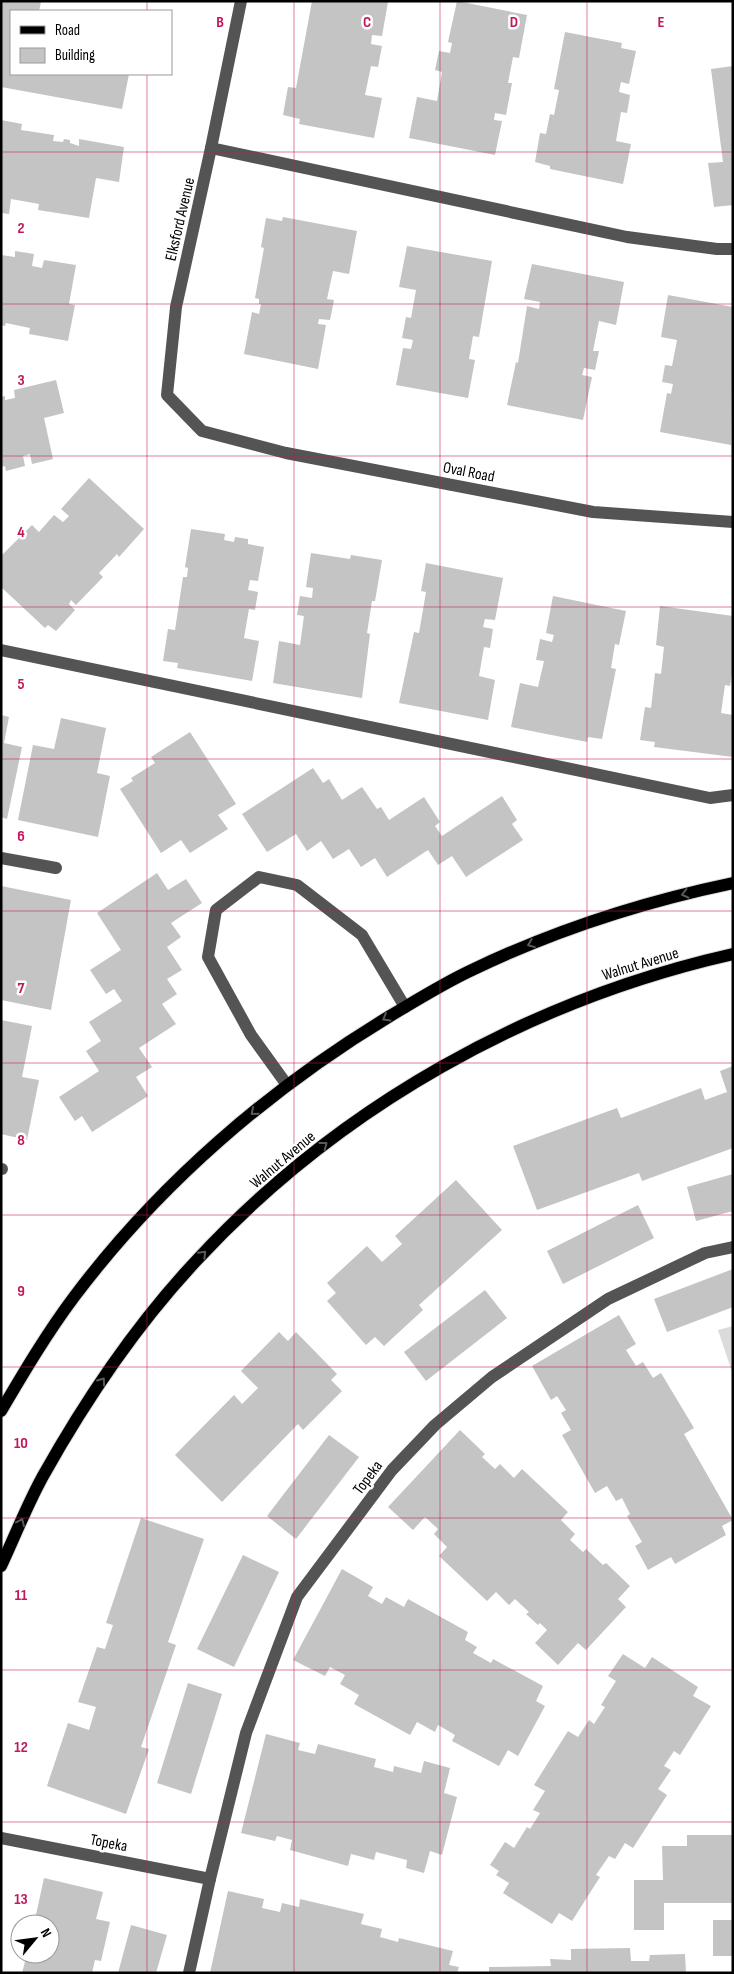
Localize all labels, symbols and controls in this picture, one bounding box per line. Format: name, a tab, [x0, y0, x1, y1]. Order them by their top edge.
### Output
legend	[10, 10, 172, 75]
text: B	[216, 13, 224, 32]
text: C	[363, 13, 371, 32]
text: D	[510, 13, 518, 32]
text: E	[658, 13, 665, 32]
text: Road	[55, 21, 80, 40]
text: Building	[55, 46, 95, 65]
street label: Elksford Avenue	[162, 176, 199, 263]
text: 2	[17, 219, 25, 238]
text: 3	[17, 371, 25, 390]
street label: Oval Road	[441, 458, 496, 487]
text: 4	[17, 523, 25, 542]
text: 5	[17, 675, 25, 694]
text: 6	[17, 827, 25, 846]
one-way arrow	[681, 888, 690, 899]
one-way arrow	[527, 938, 536, 949]
street label: Walnut Avenue	[600, 944, 681, 985]
text: 7	[18, 979, 25, 998]
one-way arrow	[383, 1011, 392, 1021]
one-way arrow	[250, 1106, 259, 1115]
street label: Walnut Avenue	[247, 1127, 319, 1193]
text: 8	[17, 1131, 25, 1150]
one-way arrow	[318, 1143, 327, 1151]
one-way arrow	[197, 1251, 206, 1260]
text: 9	[17, 1282, 25, 1301]
one-way arrow	[96, 1378, 105, 1387]
text: 10	[14, 1434, 28, 1453]
street label: Topeka	[349, 1457, 387, 1499]
one-way arrow	[15, 1518, 25, 1527]
text: 11	[15, 1586, 28, 1605]
text: 12	[14, 1738, 28, 1757]
street label: Topeka	[89, 1831, 129, 1856]
text: 13	[14, 1890, 28, 1909]
north arrow	[10, 1914, 60, 1964]
text: N	[37, 1926, 55, 1940]

